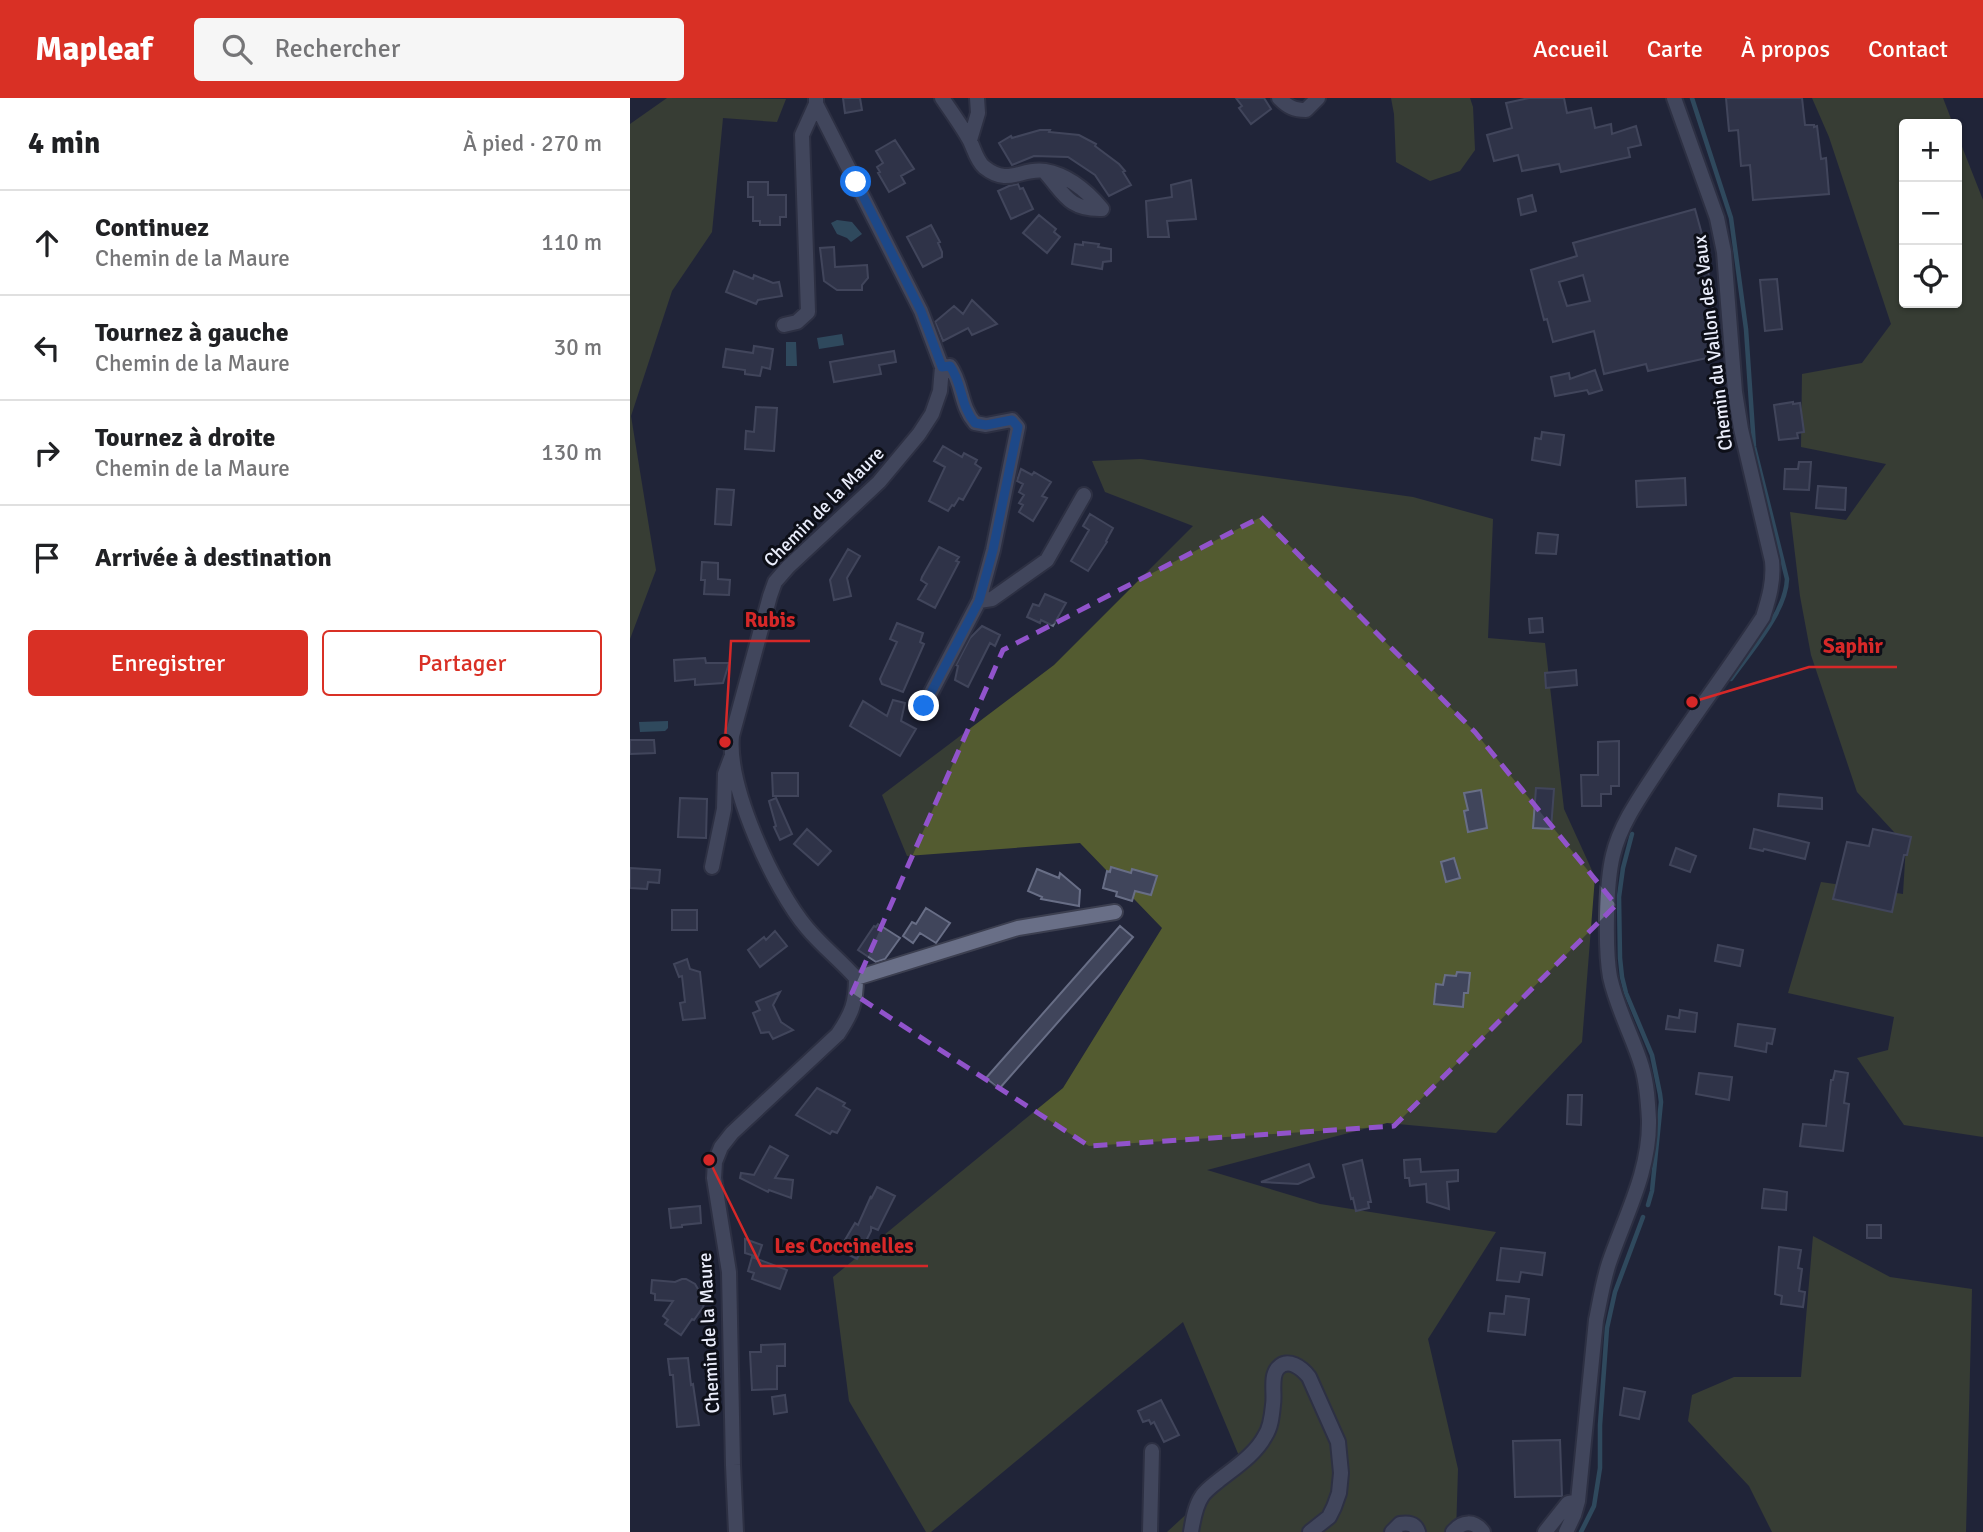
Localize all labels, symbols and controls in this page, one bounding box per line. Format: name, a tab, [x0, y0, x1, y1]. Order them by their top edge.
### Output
search box	[194, 18, 684, 81]
text: Mapleaf	[35, 29, 152, 70]
icon: search	[218, 30, 256, 68]
text: Rechercher	[274, 33, 400, 65]
text: Accueil	[1533, 34, 1609, 64]
text: Carte	[1647, 34, 1703, 64]
text: À propos	[1741, 34, 1830, 64]
text: Contact	[1868, 34, 1948, 64]
map controls	[1899, 119, 1962, 308]
button: +	[1899, 119, 1962, 182]
text: 4 min	[28, 125, 100, 162]
text: À pied · 270 m	[463, 129, 602, 158]
route start	[840, 166, 871, 197]
button: −	[1899, 182, 1962, 245]
text: Continuez	[95, 212, 209, 244]
icon: ahead	[28, 224, 66, 262]
text: 110 m	[541, 228, 602, 257]
street label: Chemin du Vallon des Vaux	[1688, 234, 1738, 452]
text: Chemin de la Maure	[95, 244, 290, 273]
button: locate	[1899, 245, 1962, 308]
text: Tournez à gauche	[95, 317, 289, 349]
icon: left	[28, 329, 66, 367]
text: 30 m	[554, 333, 602, 362]
text: Chemin de la Maure	[95, 349, 290, 378]
text: Tournez à droite	[95, 422, 275, 454]
icon: right	[28, 434, 66, 472]
text: 130 m	[541, 438, 602, 467]
street label: Chemin de la Maure	[759, 442, 889, 572]
text: Chemin de la Maure	[95, 454, 290, 483]
icon: arrive	[28, 539, 66, 577]
text: Arrivée à destination	[95, 542, 332, 574]
callout: Rubis	[731, 599, 810, 641]
text: Rubis	[745, 607, 795, 633]
callout: Saphir	[1809, 625, 1897, 667]
button: Enregistrer	[28, 630, 308, 696]
button: Partager	[322, 630, 602, 696]
text: Saphir	[1823, 633, 1884, 659]
route end	[908, 690, 939, 721]
callout: Les Coccinelles	[761, 1224, 928, 1266]
text: Les Coccinelles	[774, 1233, 914, 1259]
street label: Chemin de la Maure	[693, 1252, 725, 1414]

